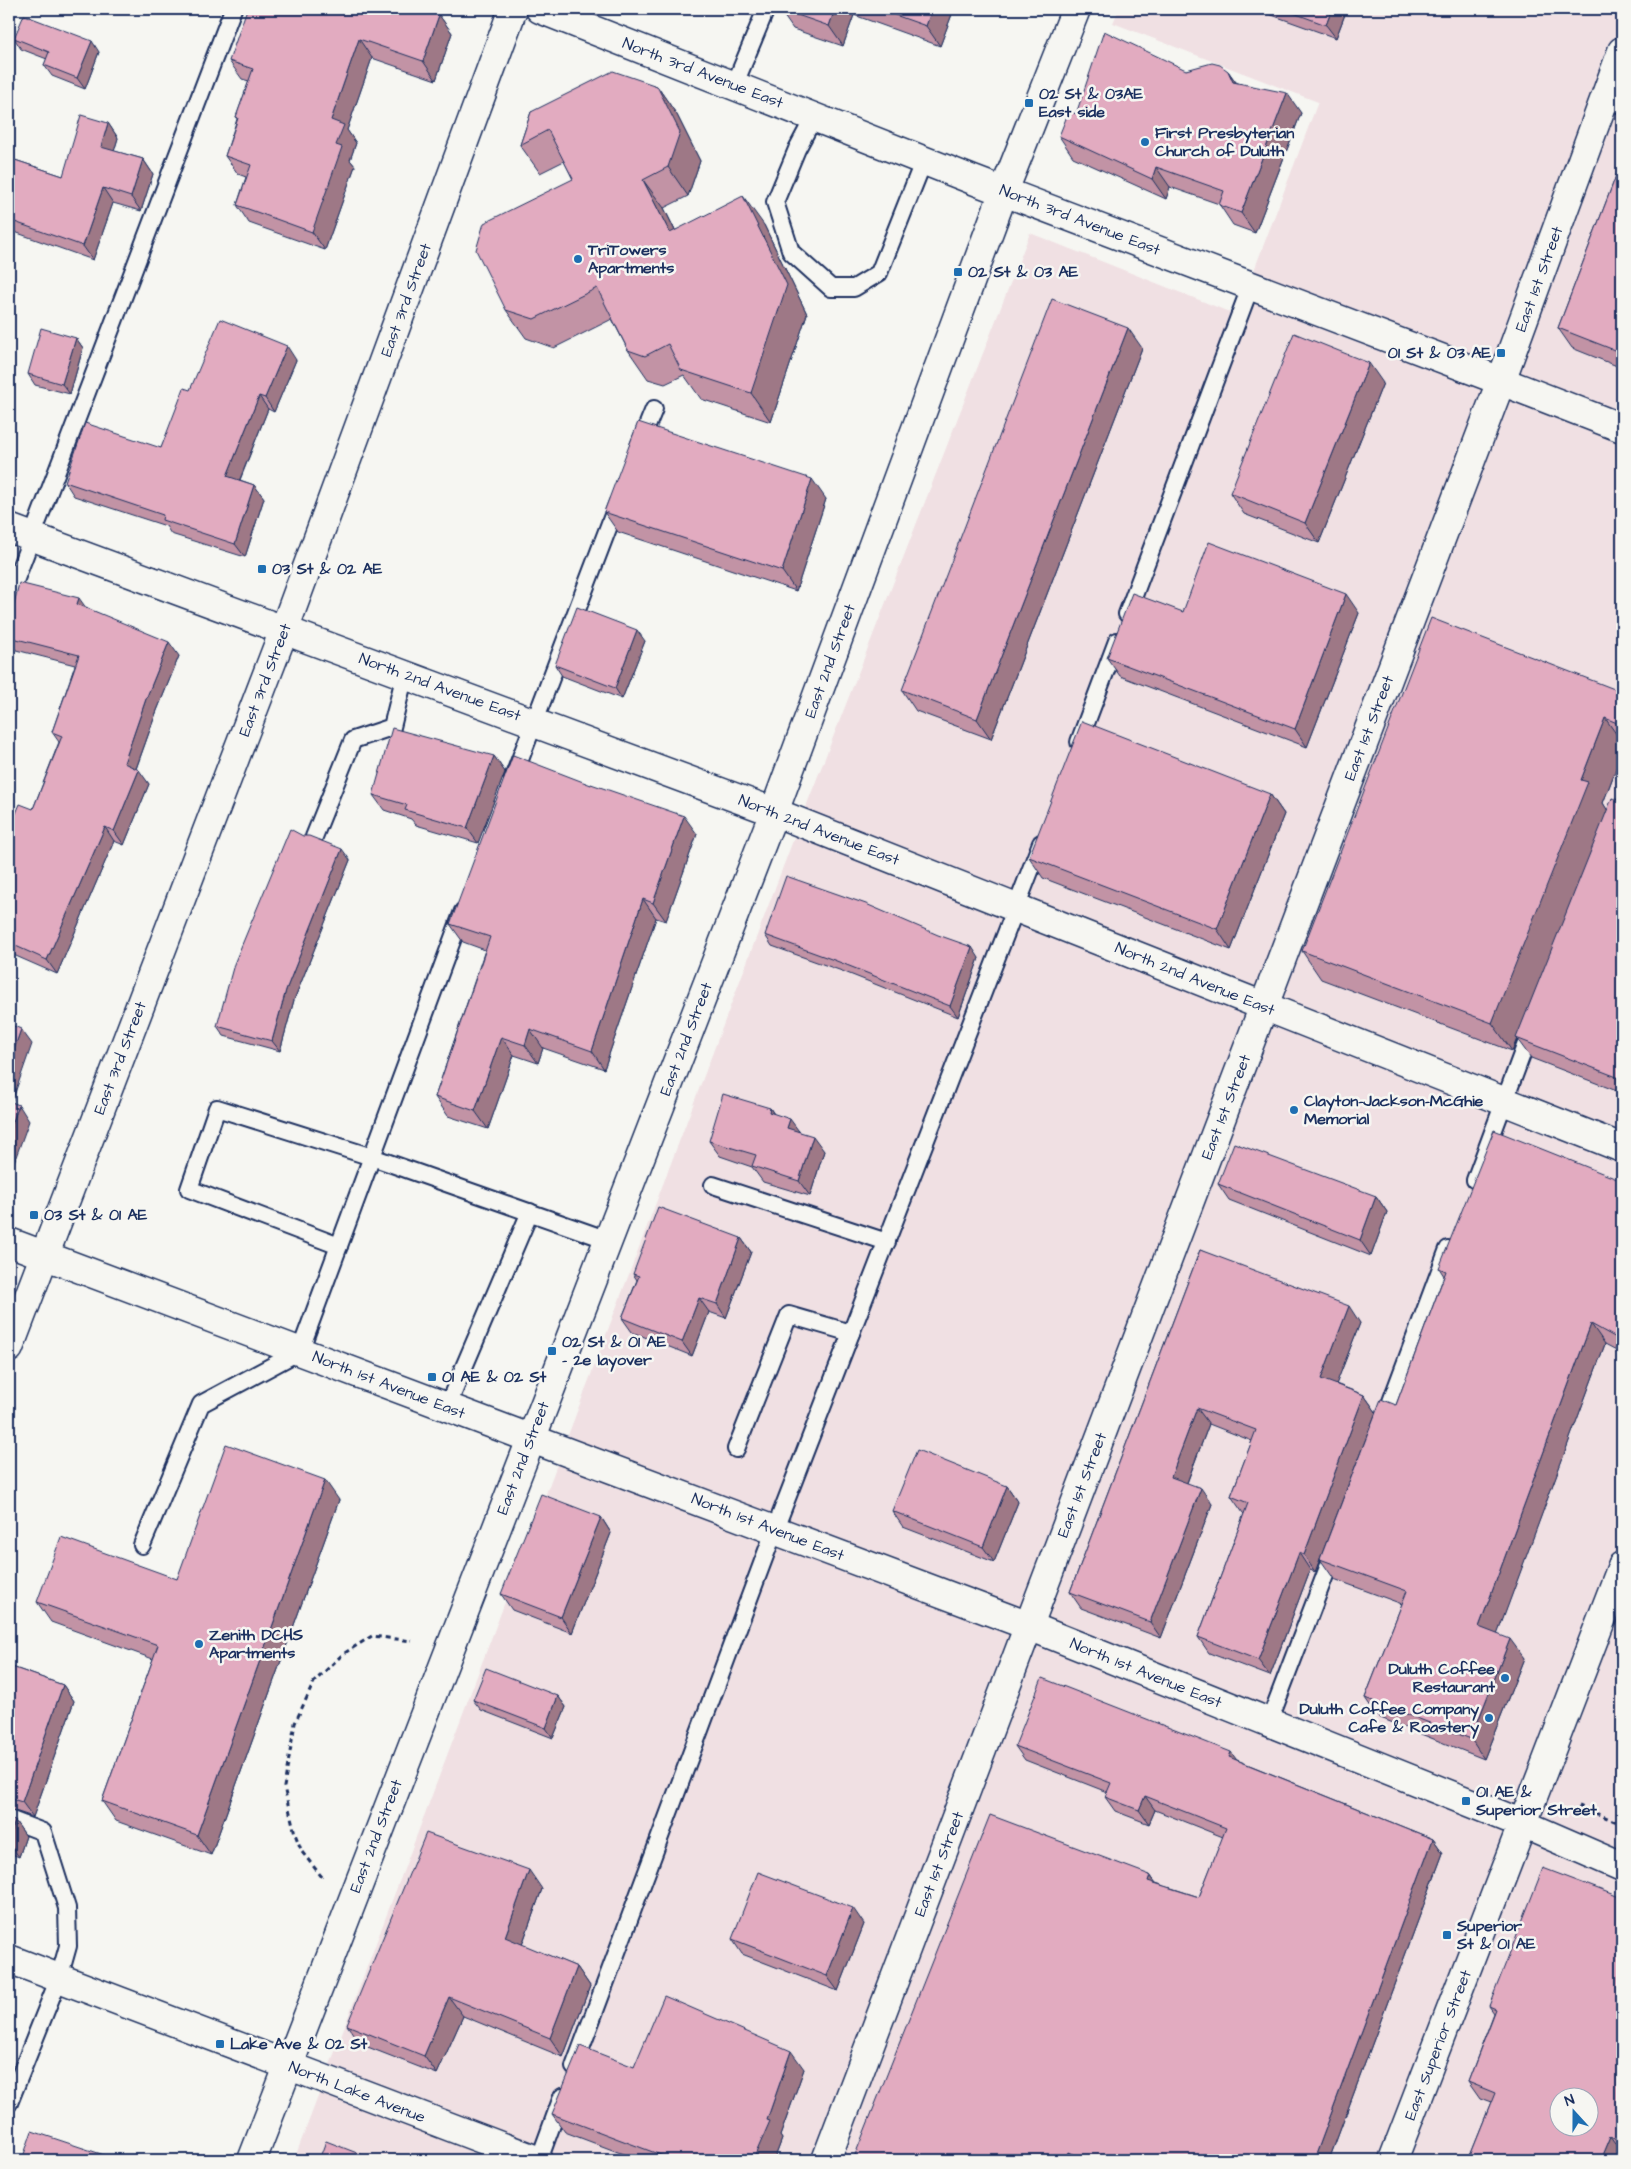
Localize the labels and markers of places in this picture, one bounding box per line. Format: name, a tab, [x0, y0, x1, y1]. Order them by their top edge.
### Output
place label: 02 St & 03AE East side	[1039, 83, 1143, 123]
marker: 02 St & 03AE East side	[1023, 97, 1035, 109]
place label: First Presbyterian Church of Duluth	[1155, 122, 1294, 162]
marker: First Presbyterian Church of Duluth	[1139, 136, 1151, 148]
place label: TriTowers Apartments	[587, 239, 674, 279]
marker: TriTowers Apartments	[572, 253, 584, 265]
place label: 02 St & 03 AE	[968, 261, 1079, 283]
marker: 02 St & 03 AE	[952, 266, 964, 278]
place label: 01 St & 03 AE	[1388, 342, 1492, 364]
marker: 01 St & 03 AE	[1495, 347, 1507, 359]
place label: 03 St & 02 AE	[272, 558, 383, 580]
marker: 03 St & 02 AE	[256, 563, 268, 575]
place label: Clayton-Jackson-McGhie Memorial	[1304, 1090, 1484, 1130]
marker: Clayton-Jackson-McGhie Memorial	[1288, 1104, 1300, 1116]
place label: 03 St & 01 AE	[44, 1204, 148, 1226]
marker: 03 St & 01 AE	[28, 1209, 40, 1221]
place label: 02 St & 01 AE - 2e layover	[562, 1331, 667, 1372]
marker: 02 St & 01 AE - 2e layover	[546, 1345, 558, 1357]
place label: 01 AE & 02 St	[442, 1366, 547, 1388]
marker: 01 AE & 02 St	[426, 1371, 438, 1383]
place label: Zenith DCHS Apartments	[209, 1624, 304, 1664]
marker: Zenith DCHS Apartments	[193, 1638, 205, 1650]
place label: Duluth Coffee Restaurant	[1388, 1658, 1496, 1698]
marker: Duluth Coffee Restaurant	[1499, 1672, 1511, 1684]
place label: Duluth Coffee Company Cafe & Roastery	[1299, 1698, 1479, 1739]
marker: Duluth Coffee Company Cafe & Roastery	[1483, 1712, 1495, 1724]
place label: 01 AE & Superior Street	[1475, 1781, 1597, 1821]
marker: 01 AE & Superior Street	[1460, 1795, 1472, 1807]
place label: Superior St & 01 AE	[1456, 1915, 1536, 1955]
marker: Superior St & 01 AE	[1441, 1929, 1453, 1941]
place label: Lake Ave & 02 St	[230, 2033, 368, 2055]
marker: Lake Ave & 02 St	[214, 2038, 226, 2050]

